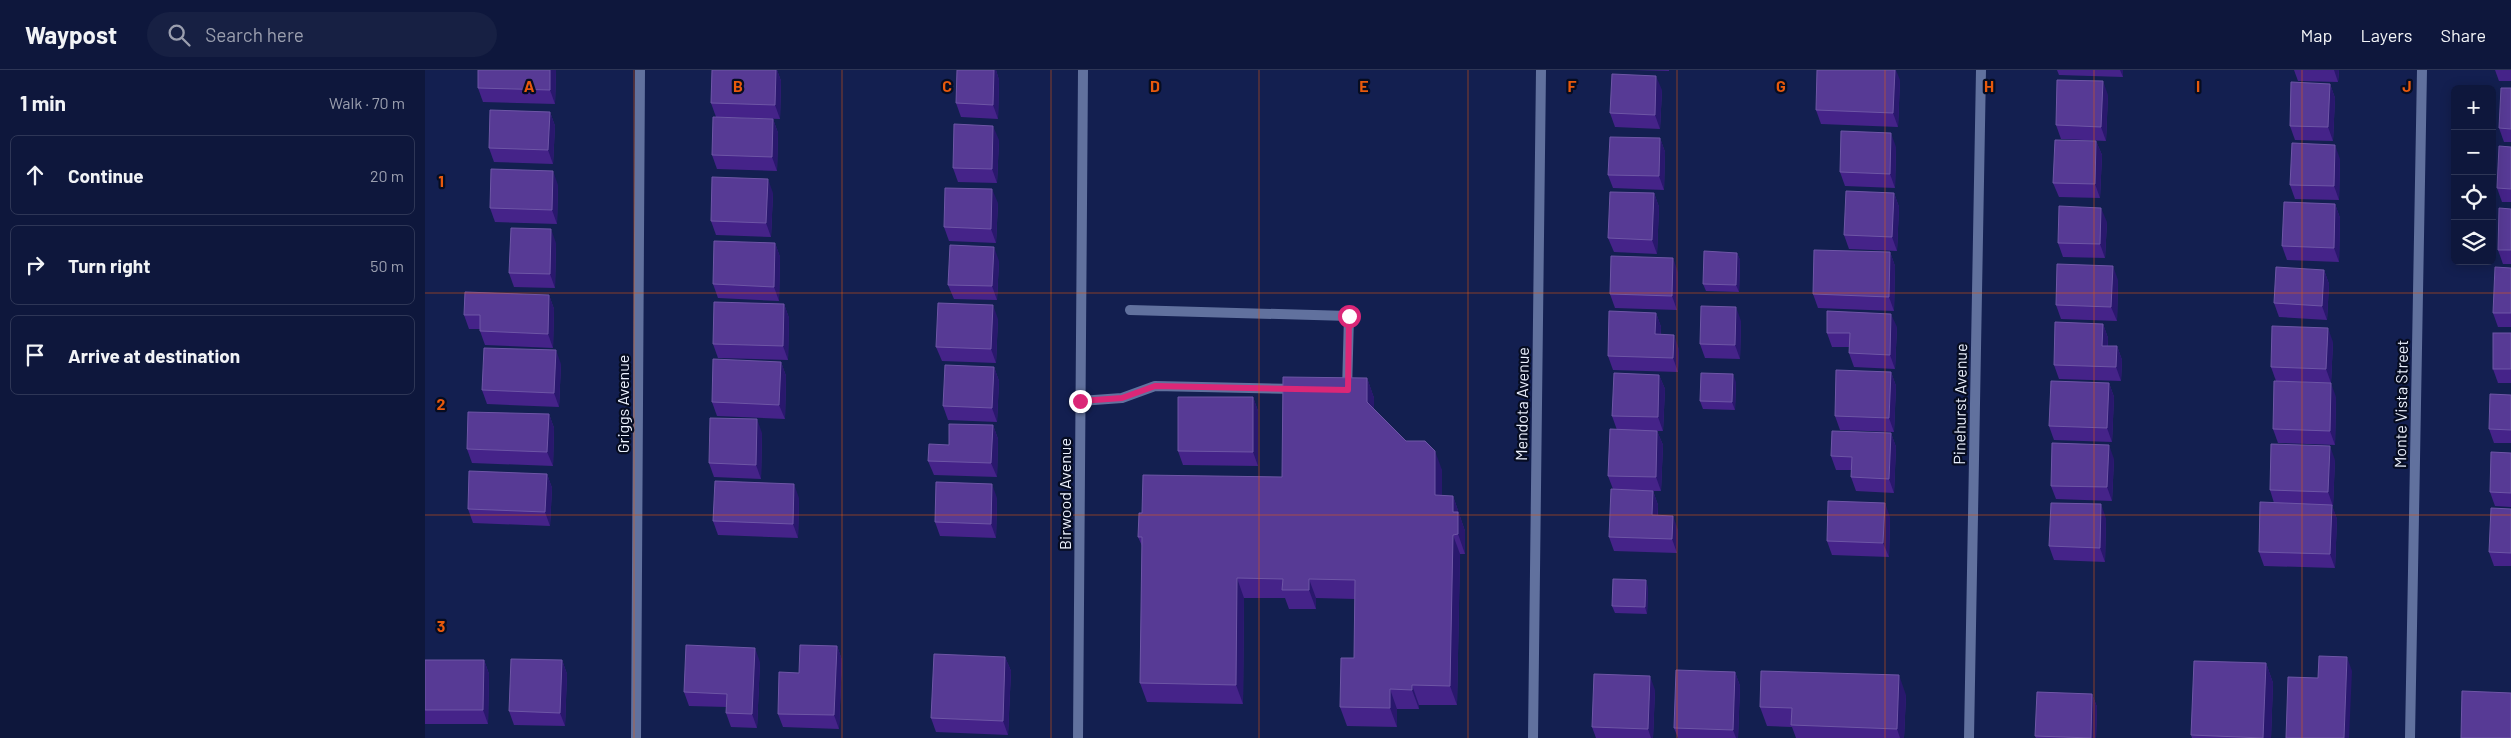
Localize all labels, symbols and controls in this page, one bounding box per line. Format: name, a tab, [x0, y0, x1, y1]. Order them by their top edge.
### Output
search box	[147, 12, 497, 57]
text: Waypost	[25, 20, 117, 49]
icon: search	[165, 21, 193, 49]
text: Search here	[205, 23, 304, 46]
text: Map	[2300, 24, 2332, 46]
text: Layers	[2360, 24, 2413, 46]
text: Share	[2441, 24, 2486, 46]
text: A	[524, 76, 535, 95]
text: B	[733, 76, 743, 95]
text: C	[942, 76, 952, 95]
text: D	[1150, 76, 1160, 95]
text: E	[1359, 76, 1369, 95]
text: F	[1568, 76, 1577, 95]
text: G	[1776, 76, 1786, 95]
text: H	[1984, 76, 1994, 95]
text: I	[2196, 76, 2200, 95]
text: J	[2402, 76, 2412, 95]
map controls	[2451, 85, 2496, 265]
button: +	[2451, 85, 2496, 130]
text: 1 min	[20, 90, 66, 115]
text: Walk · 70 m	[329, 93, 405, 112]
button: −	[2451, 130, 2496, 175]
icon: ahead	[21, 161, 49, 189]
text: Continue	[68, 164, 144, 187]
text: 20 m	[370, 166, 404, 185]
text: 1	[438, 171, 444, 190]
button: locate	[2451, 175, 2496, 220]
button: layers	[2451, 220, 2496, 265]
icon: right	[21, 251, 49, 279]
text: Turn right	[68, 254, 150, 277]
text: 50 m	[370, 256, 404, 275]
route start	[1338, 305, 1361, 328]
street label: Monte Vista Street	[2390, 340, 2411, 468]
icon: arrive	[21, 341, 49, 369]
street label: Pinehurst Avenue	[1949, 343, 1970, 465]
text: Arrive at destination	[68, 344, 240, 367]
street label: Mendota Avenue	[1511, 347, 1532, 461]
street label: Griggs Avenue	[613, 355, 632, 453]
route end	[1069, 390, 1092, 413]
text: 2	[437, 394, 446, 413]
street label: Birwood Avenue	[1055, 438, 1074, 550]
text: 3	[437, 616, 445, 635]

